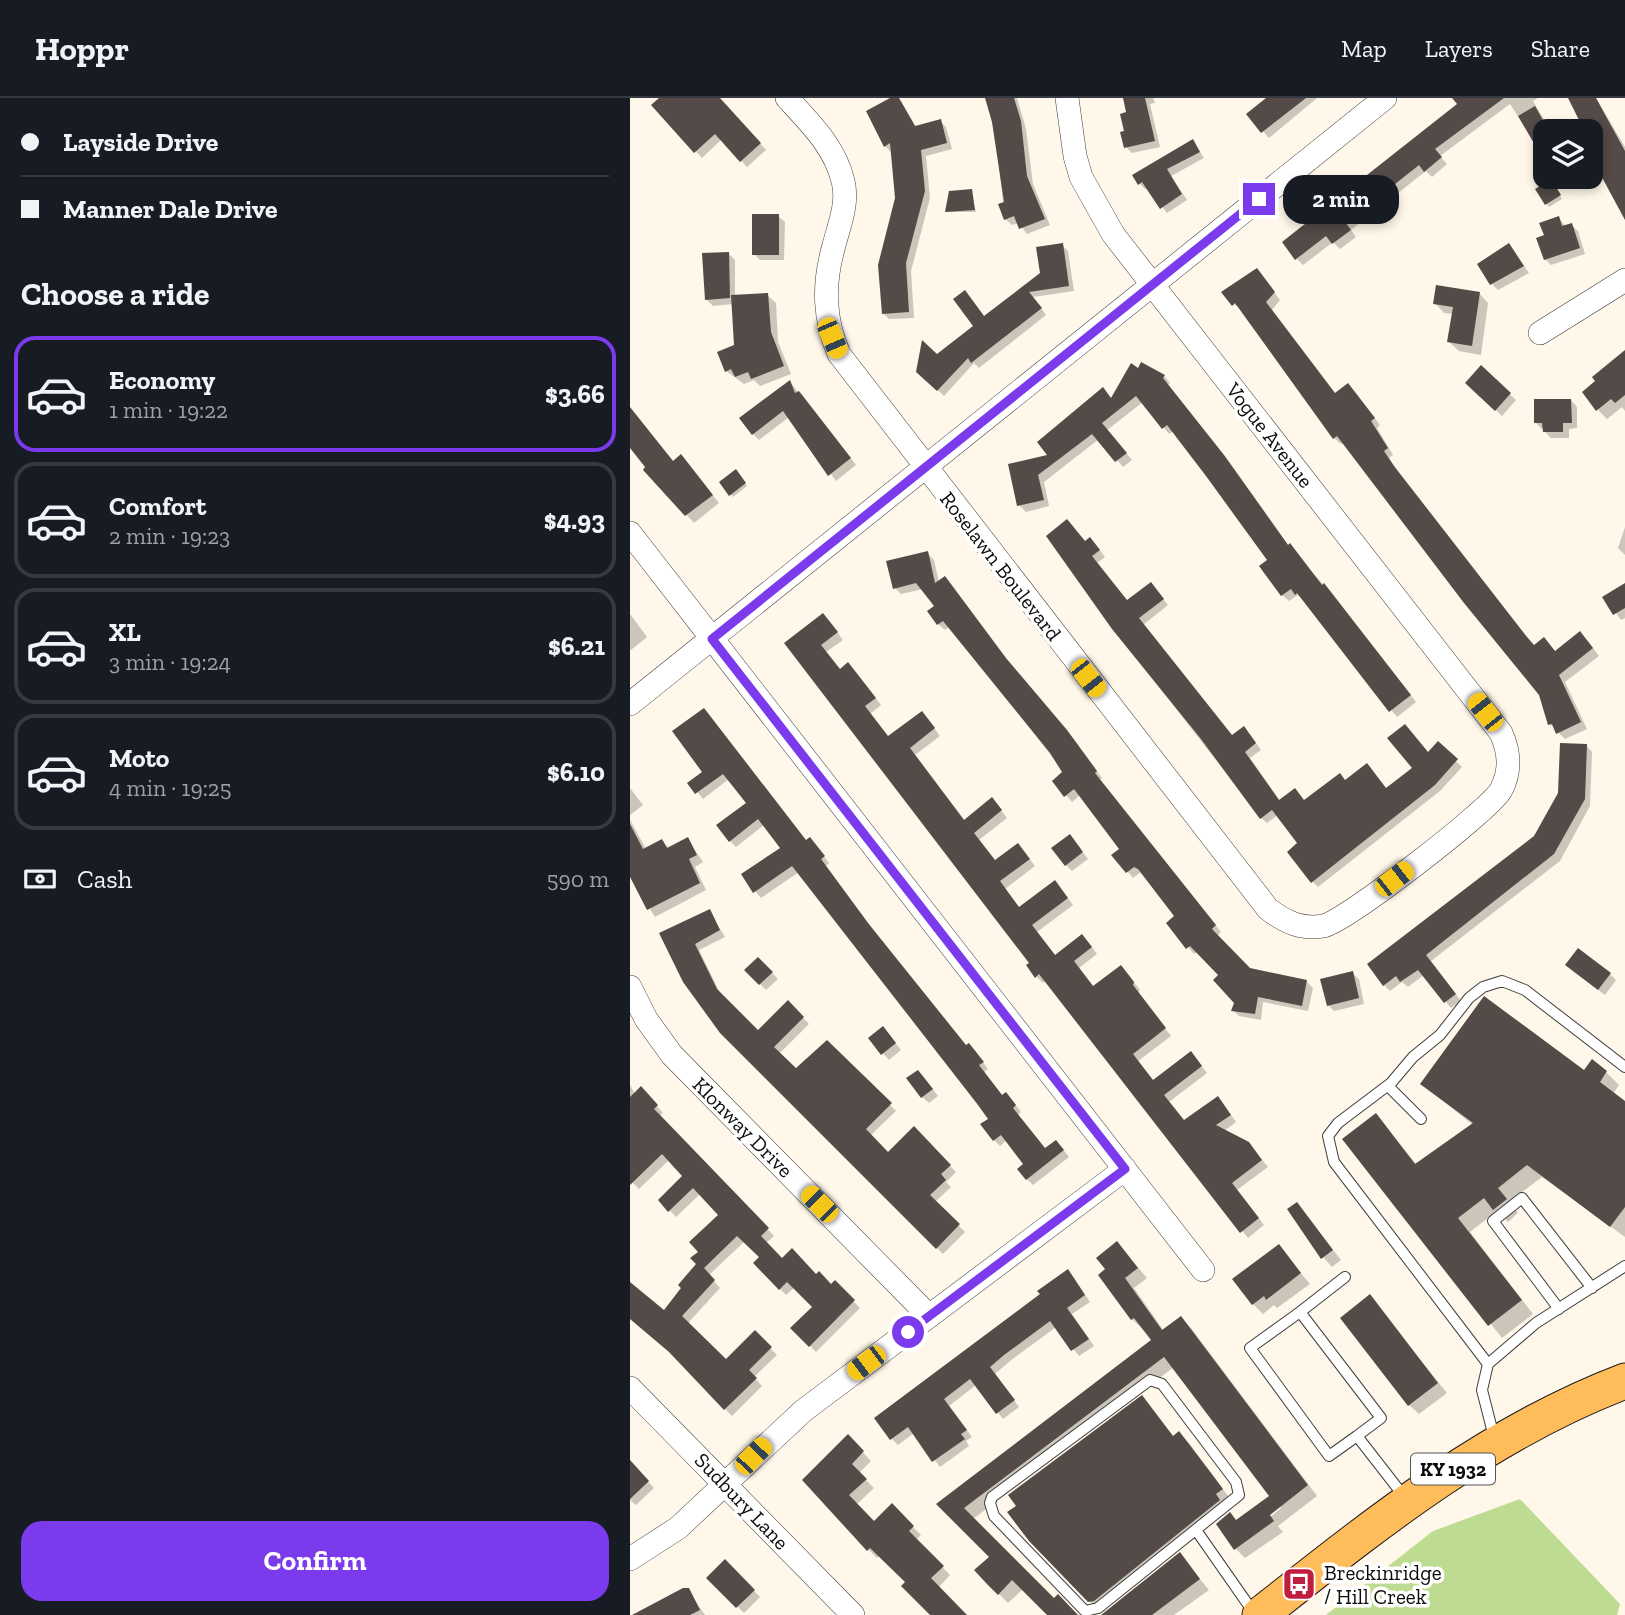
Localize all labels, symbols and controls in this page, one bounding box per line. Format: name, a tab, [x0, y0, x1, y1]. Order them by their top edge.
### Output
text: Hoppr	[35, 29, 129, 68]
text: Map	[1341, 34, 1387, 63]
text: Layers	[1425, 34, 1493, 63]
text: Share	[1531, 34, 1590, 63]
map controls	[1533, 119, 1603, 189]
button: layers	[1533, 119, 1603, 189]
text: Layside Drive	[63, 126, 218, 158]
callout: 2 min	[1284, 174, 1399, 224]
route end	[1243, 183, 1275, 215]
text: 2 min	[1312, 185, 1370, 213]
text: Manner Dale Drive	[63, 193, 278, 225]
text: Choose a ride	[21, 275, 209, 313]
car	[815, 315, 850, 361]
icon: car	[25, 363, 88, 426]
text: Economy	[109, 364, 215, 396]
street label: Vogue Avenue	[1220, 377, 1319, 493]
text: $3.66	[545, 378, 605, 410]
text: 1 min · 19:22	[109, 396, 228, 424]
street label: Roselawn Boulevard	[935, 486, 1067, 646]
icon: car	[25, 489, 88, 552]
text: Comfort	[109, 490, 206, 522]
text: $4.93	[544, 504, 605, 536]
text: 2 min · 19:23	[109, 522, 230, 550]
icon: car	[25, 615, 88, 678]
text: XL	[109, 616, 141, 648]
text: $6.21	[548, 630, 605, 662]
text: 3 min · 19:24	[109, 648, 231, 676]
car	[1067, 655, 1110, 701]
car	[1464, 689, 1507, 735]
icon: car	[25, 741, 88, 804]
text: Moto	[109, 742, 169, 774]
text: $6.10	[547, 756, 605, 788]
text: 4 min · 19:25	[109, 774, 231, 802]
car	[1371, 858, 1418, 900]
icon: cash	[21, 860, 59, 898]
text: Cash	[77, 863, 132, 895]
text: 590 m	[547, 865, 609, 893]
street label: Klonway Drive	[688, 1072, 798, 1182]
car	[797, 1182, 842, 1226]
route start	[892, 1316, 924, 1348]
car	[843, 1342, 890, 1384]
car	[731, 1434, 776, 1478]
street label: Sudbury Lane	[690, 1447, 794, 1555]
road number: KY 1932	[1411, 1454, 1495, 1484]
button: Confirm	[21, 1521, 609, 1601]
place label: Breckinridge / Hill Creek	[1324, 1560, 1442, 1609]
bus stop icon: Breckinridge / Hill Creek	[1280, 1565, 1318, 1603]

